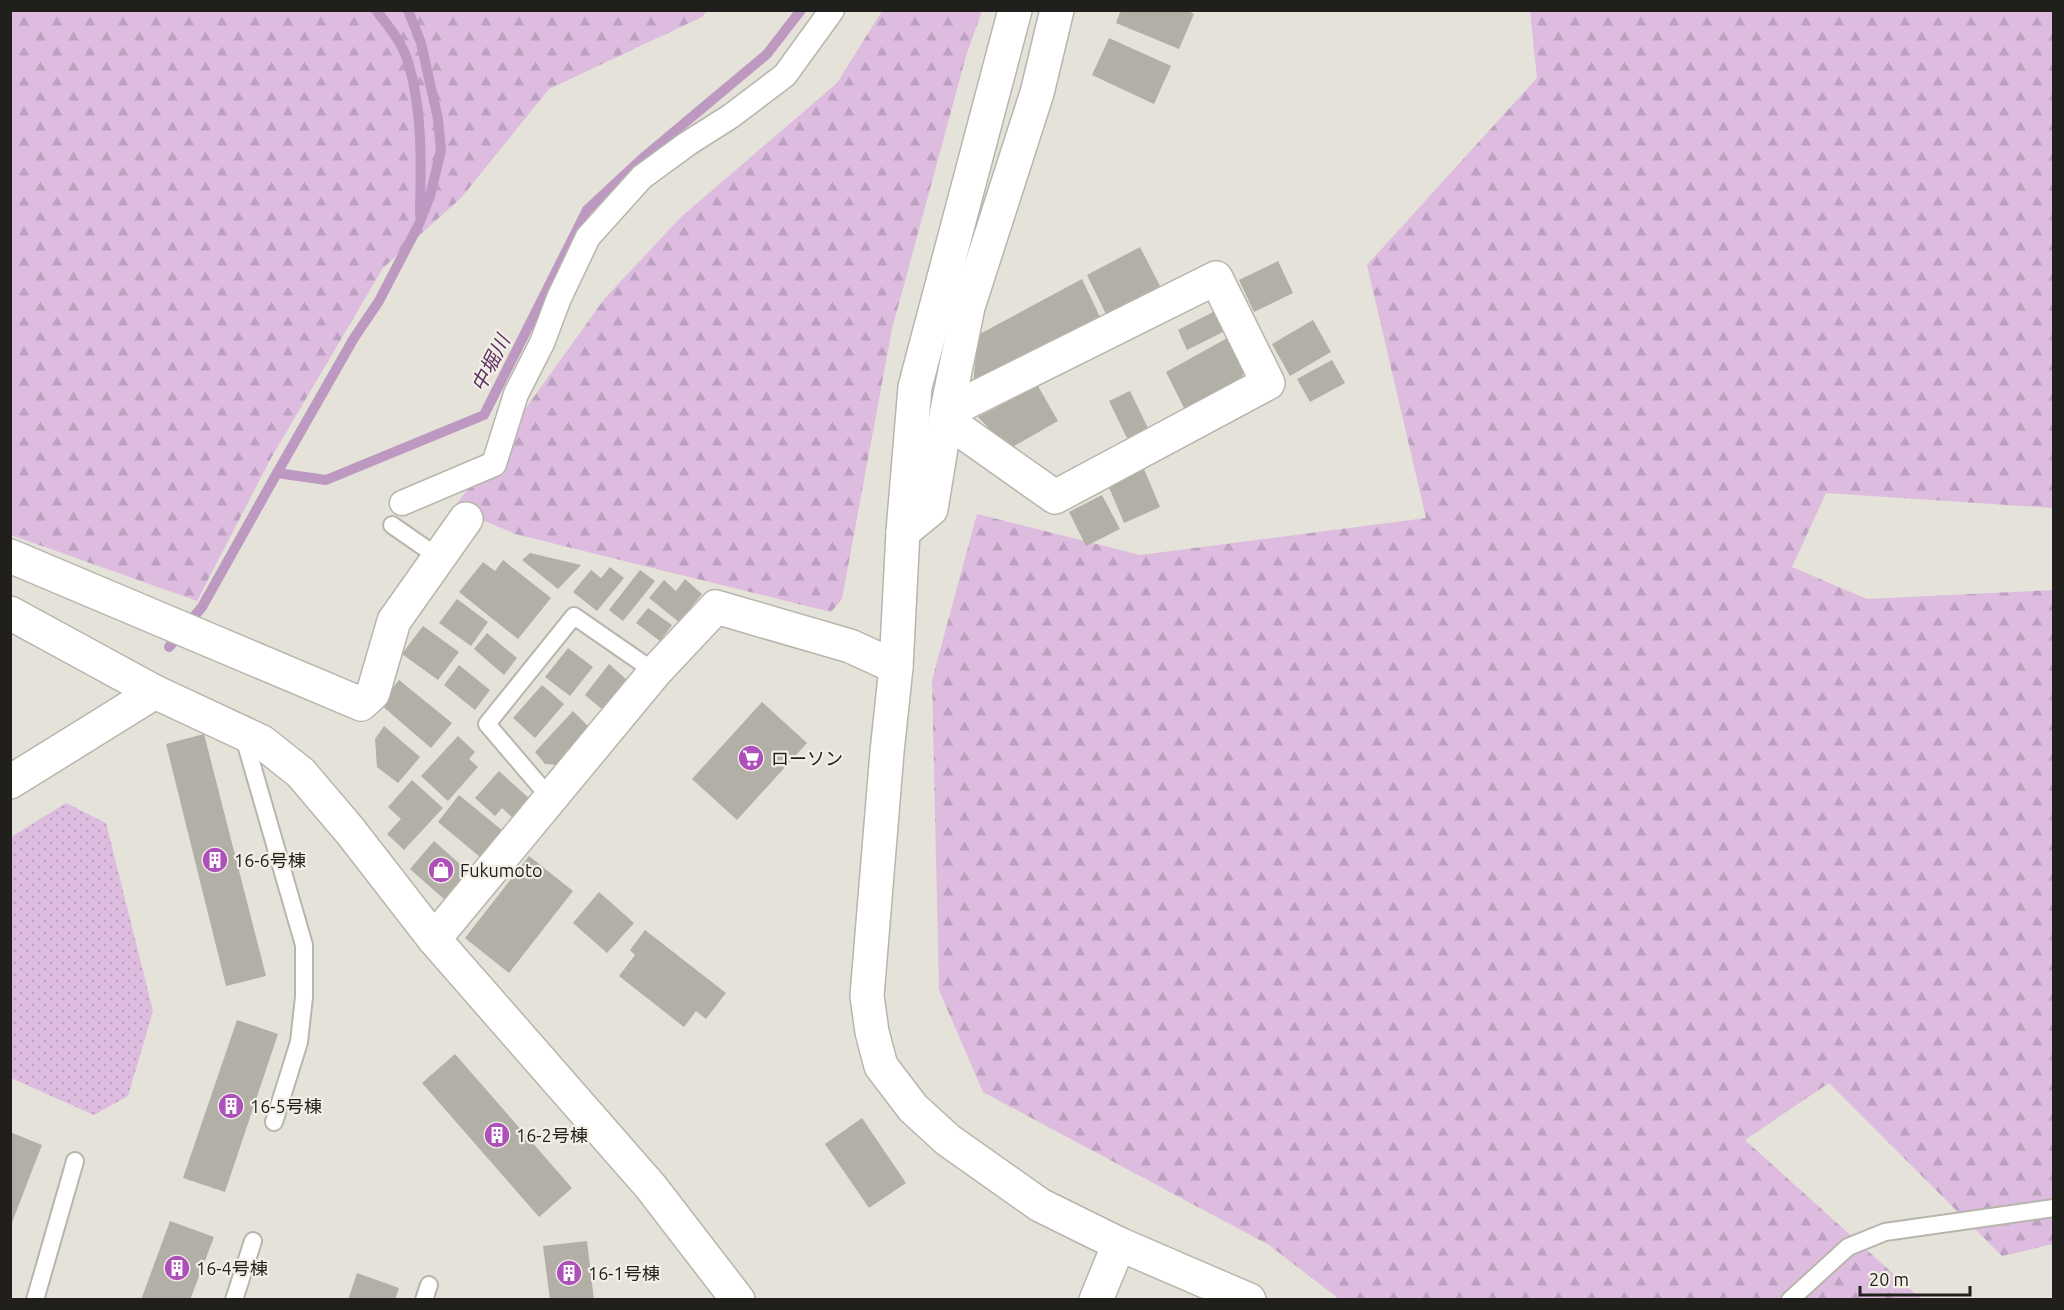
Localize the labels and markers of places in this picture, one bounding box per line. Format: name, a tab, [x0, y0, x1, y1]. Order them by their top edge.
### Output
supermarket icon: ローソン	[736, 743, 766, 773]
place label: ローソン	[771, 748, 843, 768]
building icon: 16-6号棟	[200, 845, 230, 875]
place label: 16-6号棟	[234, 850, 306, 870]
shop icon: Fukumoto	[426, 855, 456, 885]
place label: Fukumoto	[460, 860, 542, 880]
building icon: 16-5号棟	[216, 1091, 246, 1121]
place label: 16-5号棟	[250, 1096, 322, 1116]
building icon: 16-2号棟	[482, 1120, 512, 1150]
place label: 16-2号棟	[516, 1125, 588, 1145]
building icon: 16-4号棟	[162, 1253, 192, 1283]
place label: 16-4号棟	[196, 1258, 268, 1278]
building icon: 16-1号棟	[554, 1258, 584, 1288]
place label: 16-1号棟	[588, 1263, 660, 1283]

